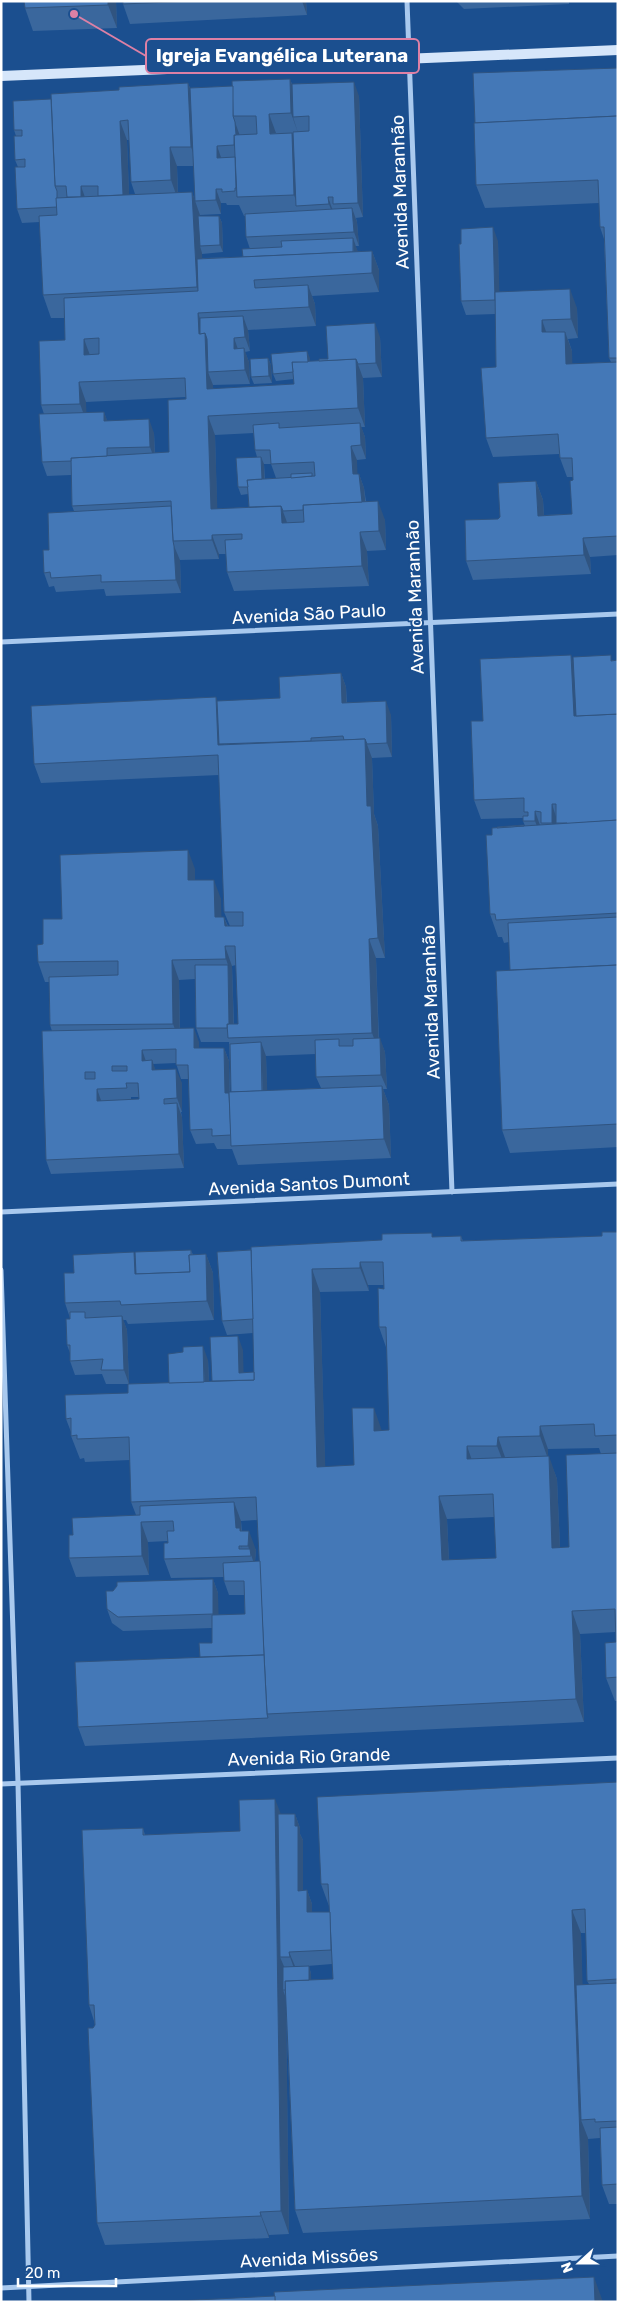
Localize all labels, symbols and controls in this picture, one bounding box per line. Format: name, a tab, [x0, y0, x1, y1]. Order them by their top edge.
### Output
callout: Igreja Evangélica Luterana	[146, 39, 419, 73]
text: Igreja Evangélica Luterana	[156, 44, 408, 67]
street label: Avenida Maranhão	[386, 114, 414, 270]
street label: Avenida Maranhão	[401, 519, 429, 675]
street label: Avenida São Paulo	[231, 599, 387, 629]
street label: Avenida Maranhão	[417, 924, 445, 1080]
street label: Avenida Santos Dumont	[208, 1168, 410, 1200]
street label: Avenida Rio Grande	[227, 1743, 391, 1771]
north arrow	[554, 2238, 604, 2288]
street label: Avenida Missões	[239, 2243, 379, 2273]
scale bar	[18, 2256, 115, 2288]
text: N	[558, 2260, 577, 2275]
text: 20 m	[25, 2264, 60, 2282]

